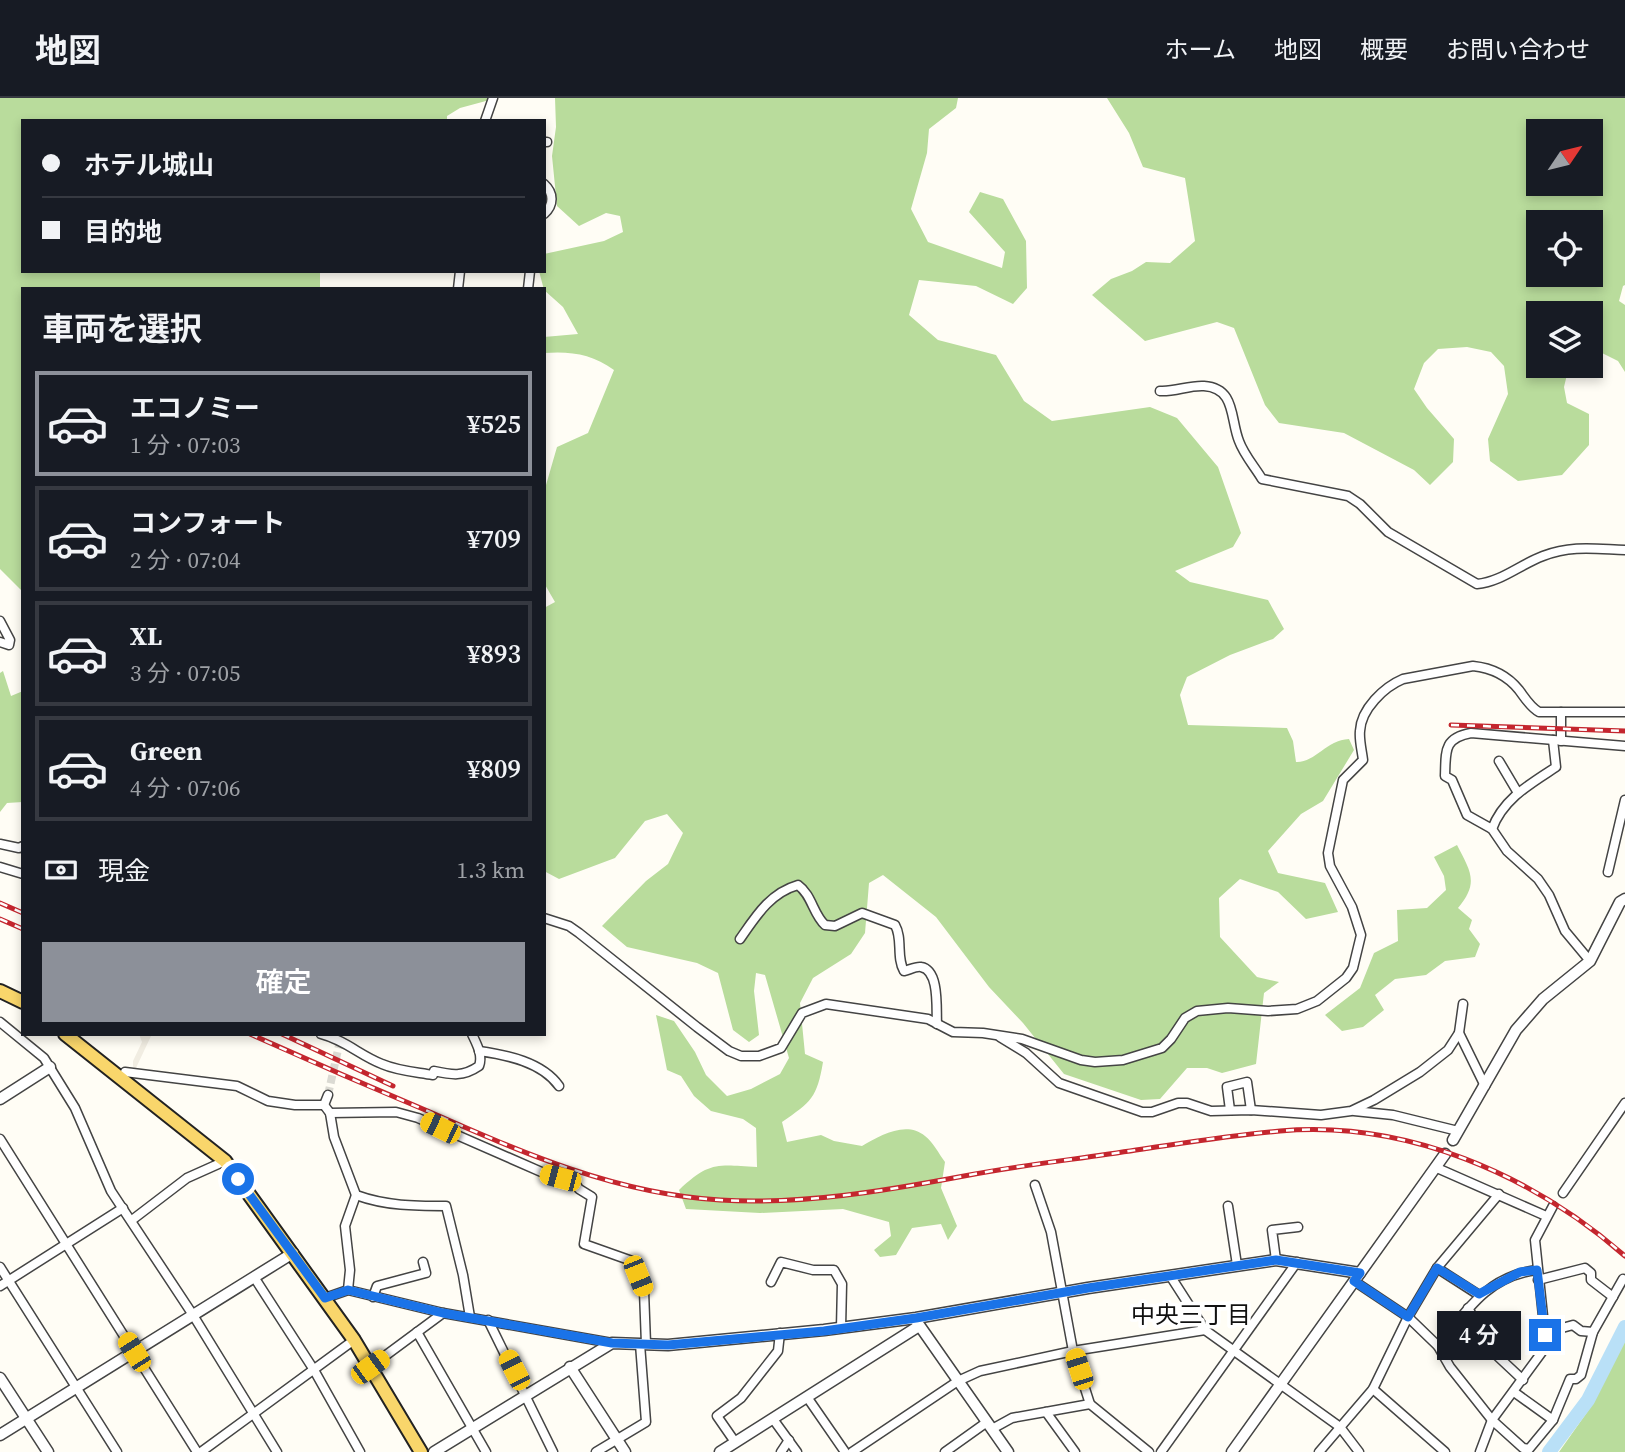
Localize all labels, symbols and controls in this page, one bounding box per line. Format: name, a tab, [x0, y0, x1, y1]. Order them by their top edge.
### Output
text: 地図	[35, 28, 101, 73]
text: ホーム	[1165, 33, 1236, 66]
text: 地図	[1274, 33, 1322, 66]
text: 概要	[1360, 33, 1408, 66]
text: お問い合わせ	[1446, 33, 1590, 66]
north arrow	[1526, 119, 1603, 196]
map controls	[1526, 119, 1603, 378]
text: ホテル城山	[84, 147, 214, 183]
button: locate	[1526, 210, 1603, 287]
text: 目的地	[84, 214, 162, 250]
button: layers	[1526, 301, 1603, 378]
text: 車両を選択	[42, 307, 202, 351]
text: エコノミー	[130, 390, 260, 426]
icon: car	[46, 392, 109, 455]
text: ¥525	[467, 406, 521, 442]
text: 1 分 · 07:03	[130, 429, 240, 461]
text: コンフォート	[130, 505, 285, 541]
icon: car	[46, 507, 109, 570]
text: ¥709	[467, 521, 521, 557]
text: 2 分 · 07:04	[130, 544, 240, 576]
text: XL	[130, 618, 162, 654]
icon: car	[46, 622, 109, 685]
text: ¥893	[467, 636, 521, 672]
text: 3 分 · 07:05	[130, 657, 240, 689]
text: Green	[130, 733, 202, 769]
icon: car	[46, 737, 109, 800]
text: ¥809	[467, 751, 521, 787]
text: 4 分 · 07:06	[130, 772, 240, 804]
icon: cash	[42, 851, 80, 889]
text: 現金	[98, 853, 150, 889]
text: 1.3 km	[456, 854, 525, 886]
button: 確定	[42, 942, 525, 1022]
car	[417, 1109, 464, 1147]
car	[537, 1162, 584, 1194]
route start	[222, 1163, 254, 1195]
car	[621, 1253, 656, 1299]
district label: 中央三丁目	[1131, 1298, 1251, 1331]
callout: 4 分	[1436, 1310, 1520, 1360]
text: 4 分	[1459, 1319, 1499, 1351]
route end	[1529, 1319, 1561, 1351]
car	[114, 1329, 155, 1375]
car	[347, 1346, 394, 1388]
car	[1063, 1346, 1096, 1392]
car	[496, 1347, 533, 1393]

